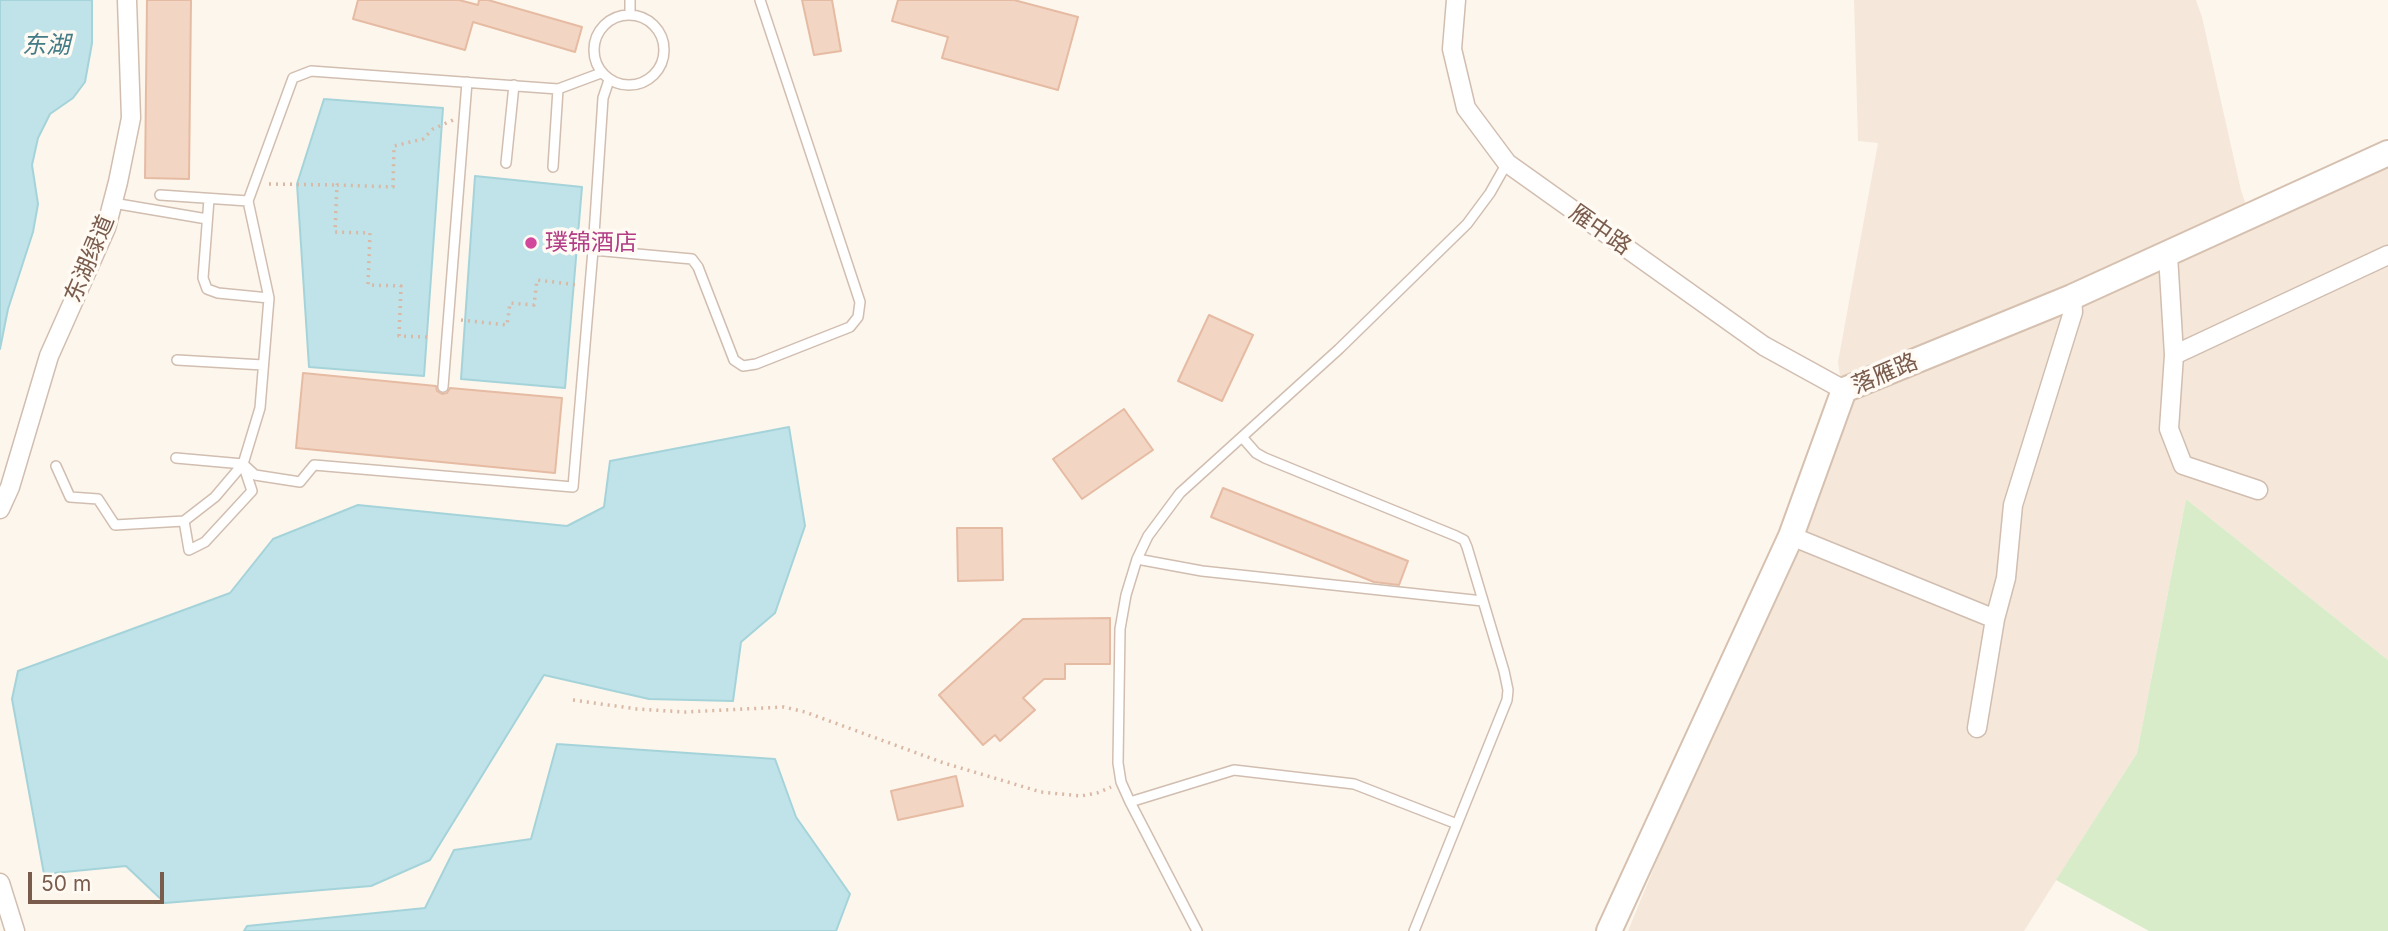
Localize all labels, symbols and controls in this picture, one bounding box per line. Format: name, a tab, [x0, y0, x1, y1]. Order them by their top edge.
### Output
water label: 东湖	[22, 32, 70, 60]
street label: 雁中路	[1564, 199, 1636, 261]
street label: 东湖绿道	[59, 211, 121, 307]
place label: 璞锦酒店	[545, 229, 637, 257]
marker: 璞锦酒店	[523, 235, 539, 251]
street label: 落雁路	[1848, 348, 1922, 400]
scale bar	[32, 858, 168, 902]
text: 50 m	[41, 871, 91, 896]

